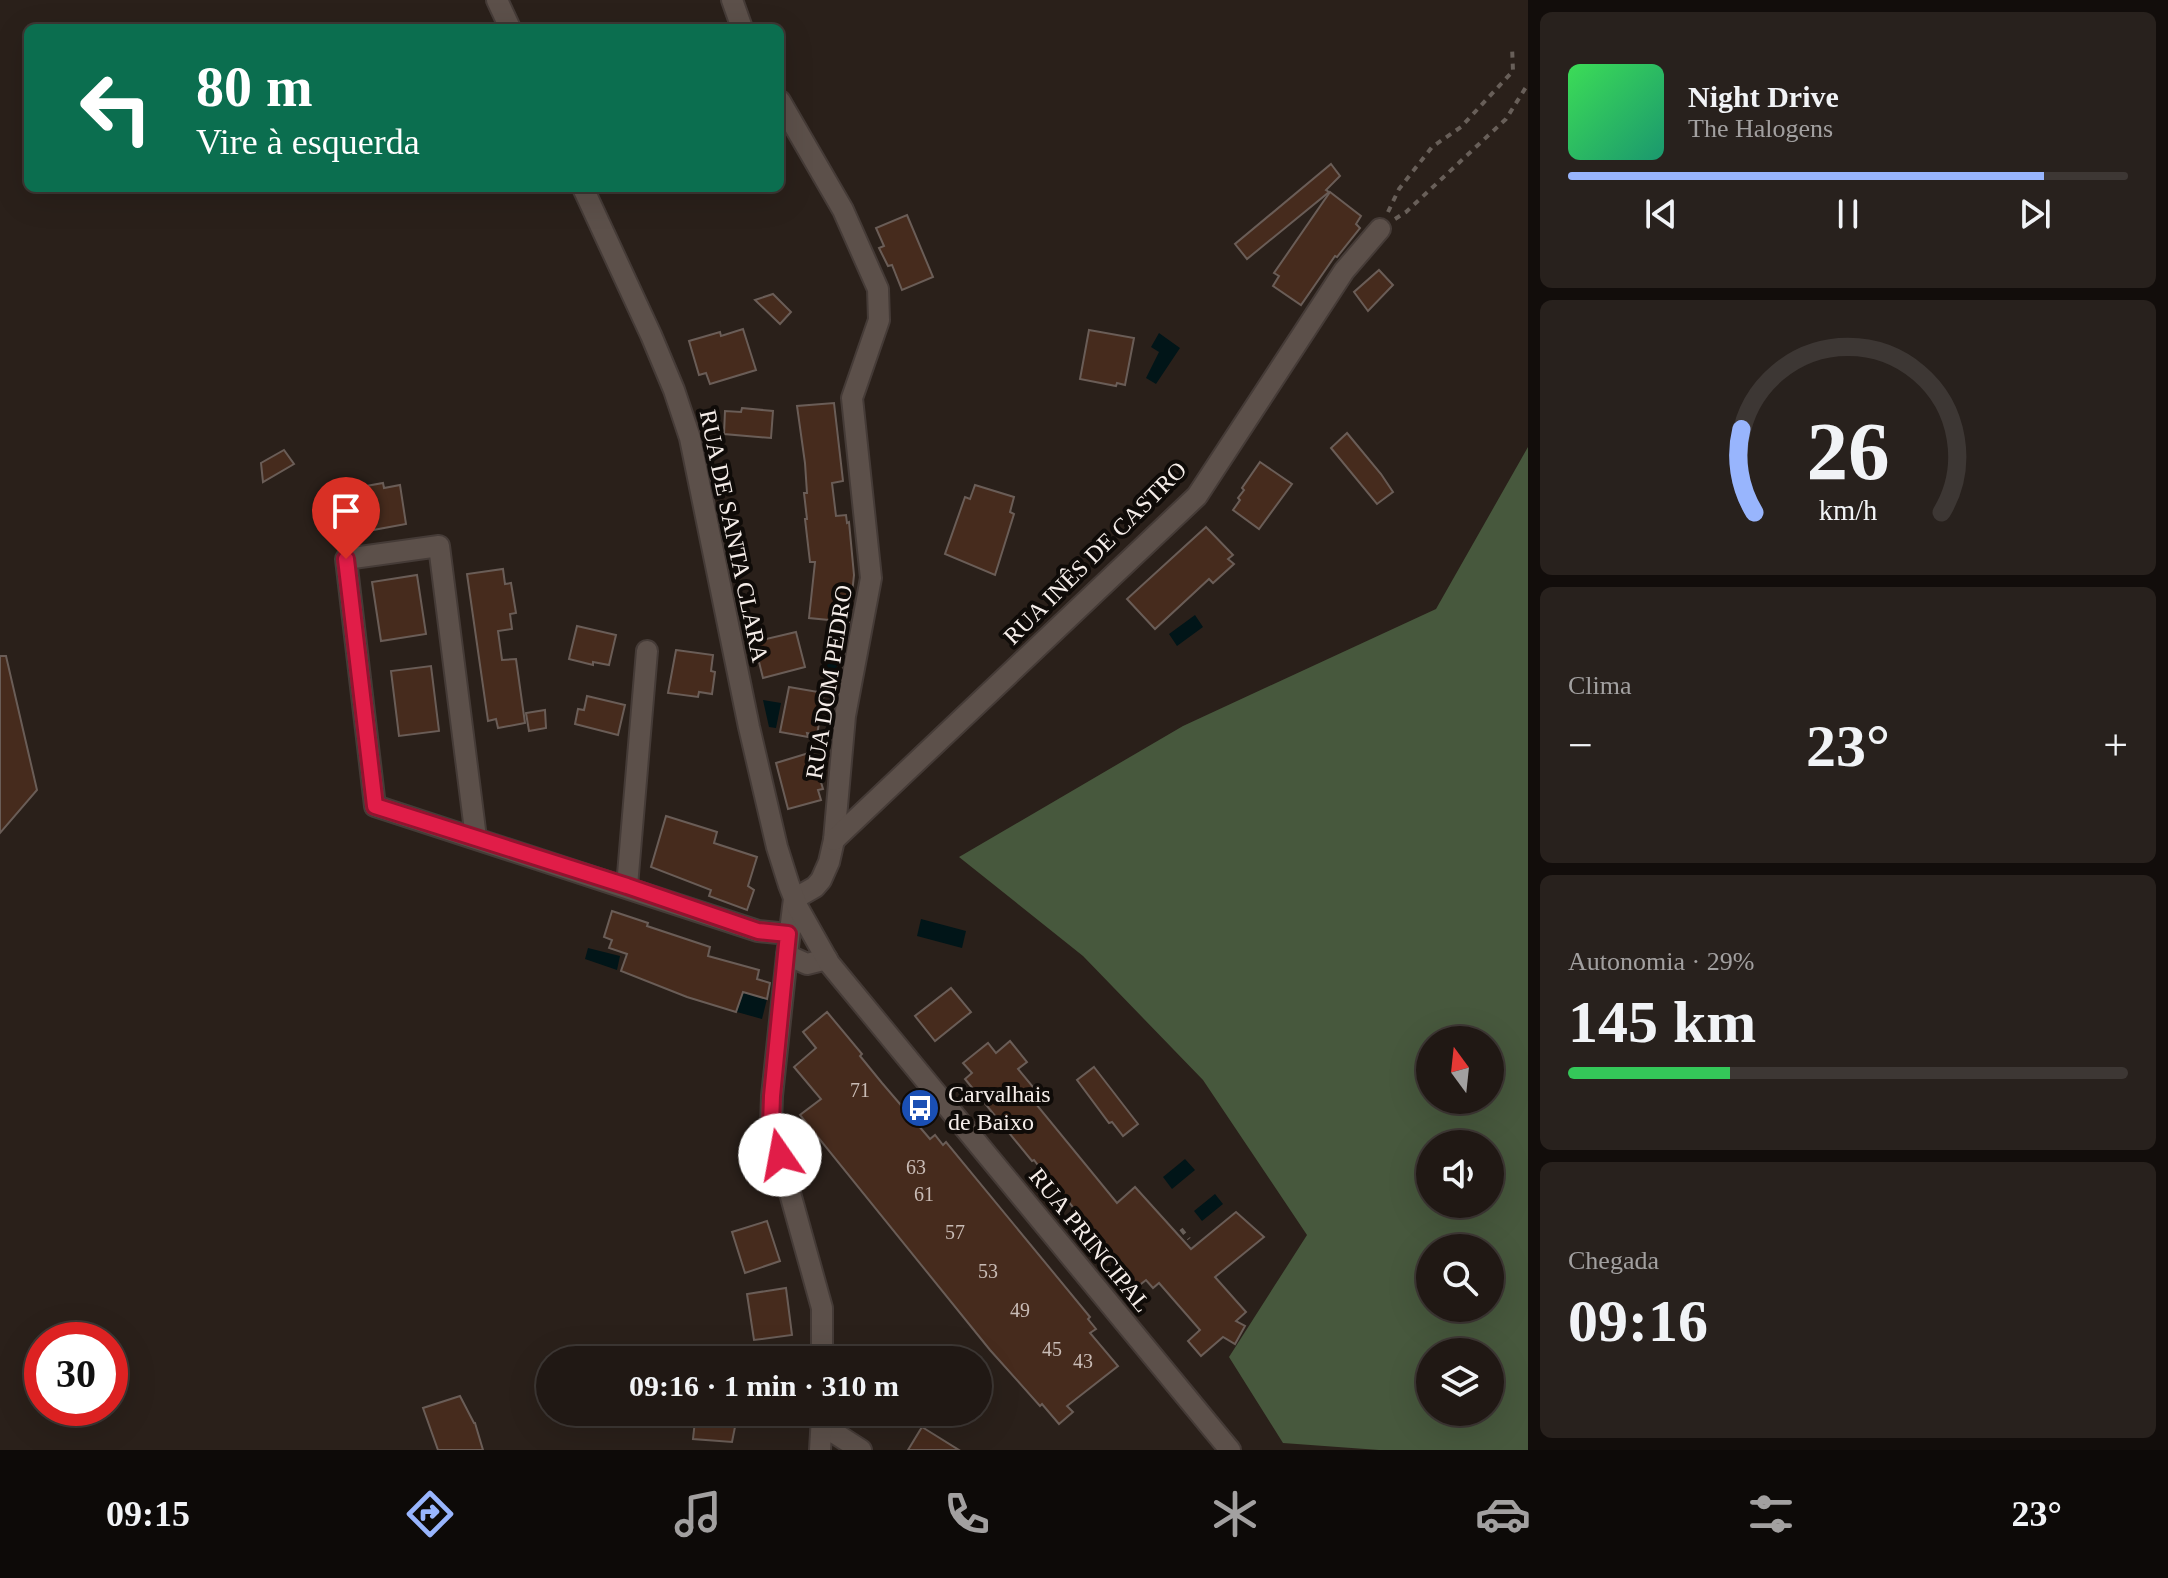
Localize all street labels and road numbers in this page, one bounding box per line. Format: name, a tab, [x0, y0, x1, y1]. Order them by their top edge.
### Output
street label: RUA DE SANTA CLARA	[695, 407, 774, 665]
street label: RUA INÊS DE CASTRO	[998, 456, 1192, 650]
street label: RUA DOM PEDRO	[801, 583, 857, 781]
street label: RUA PRINCIPAL	[1024, 1163, 1156, 1317]

